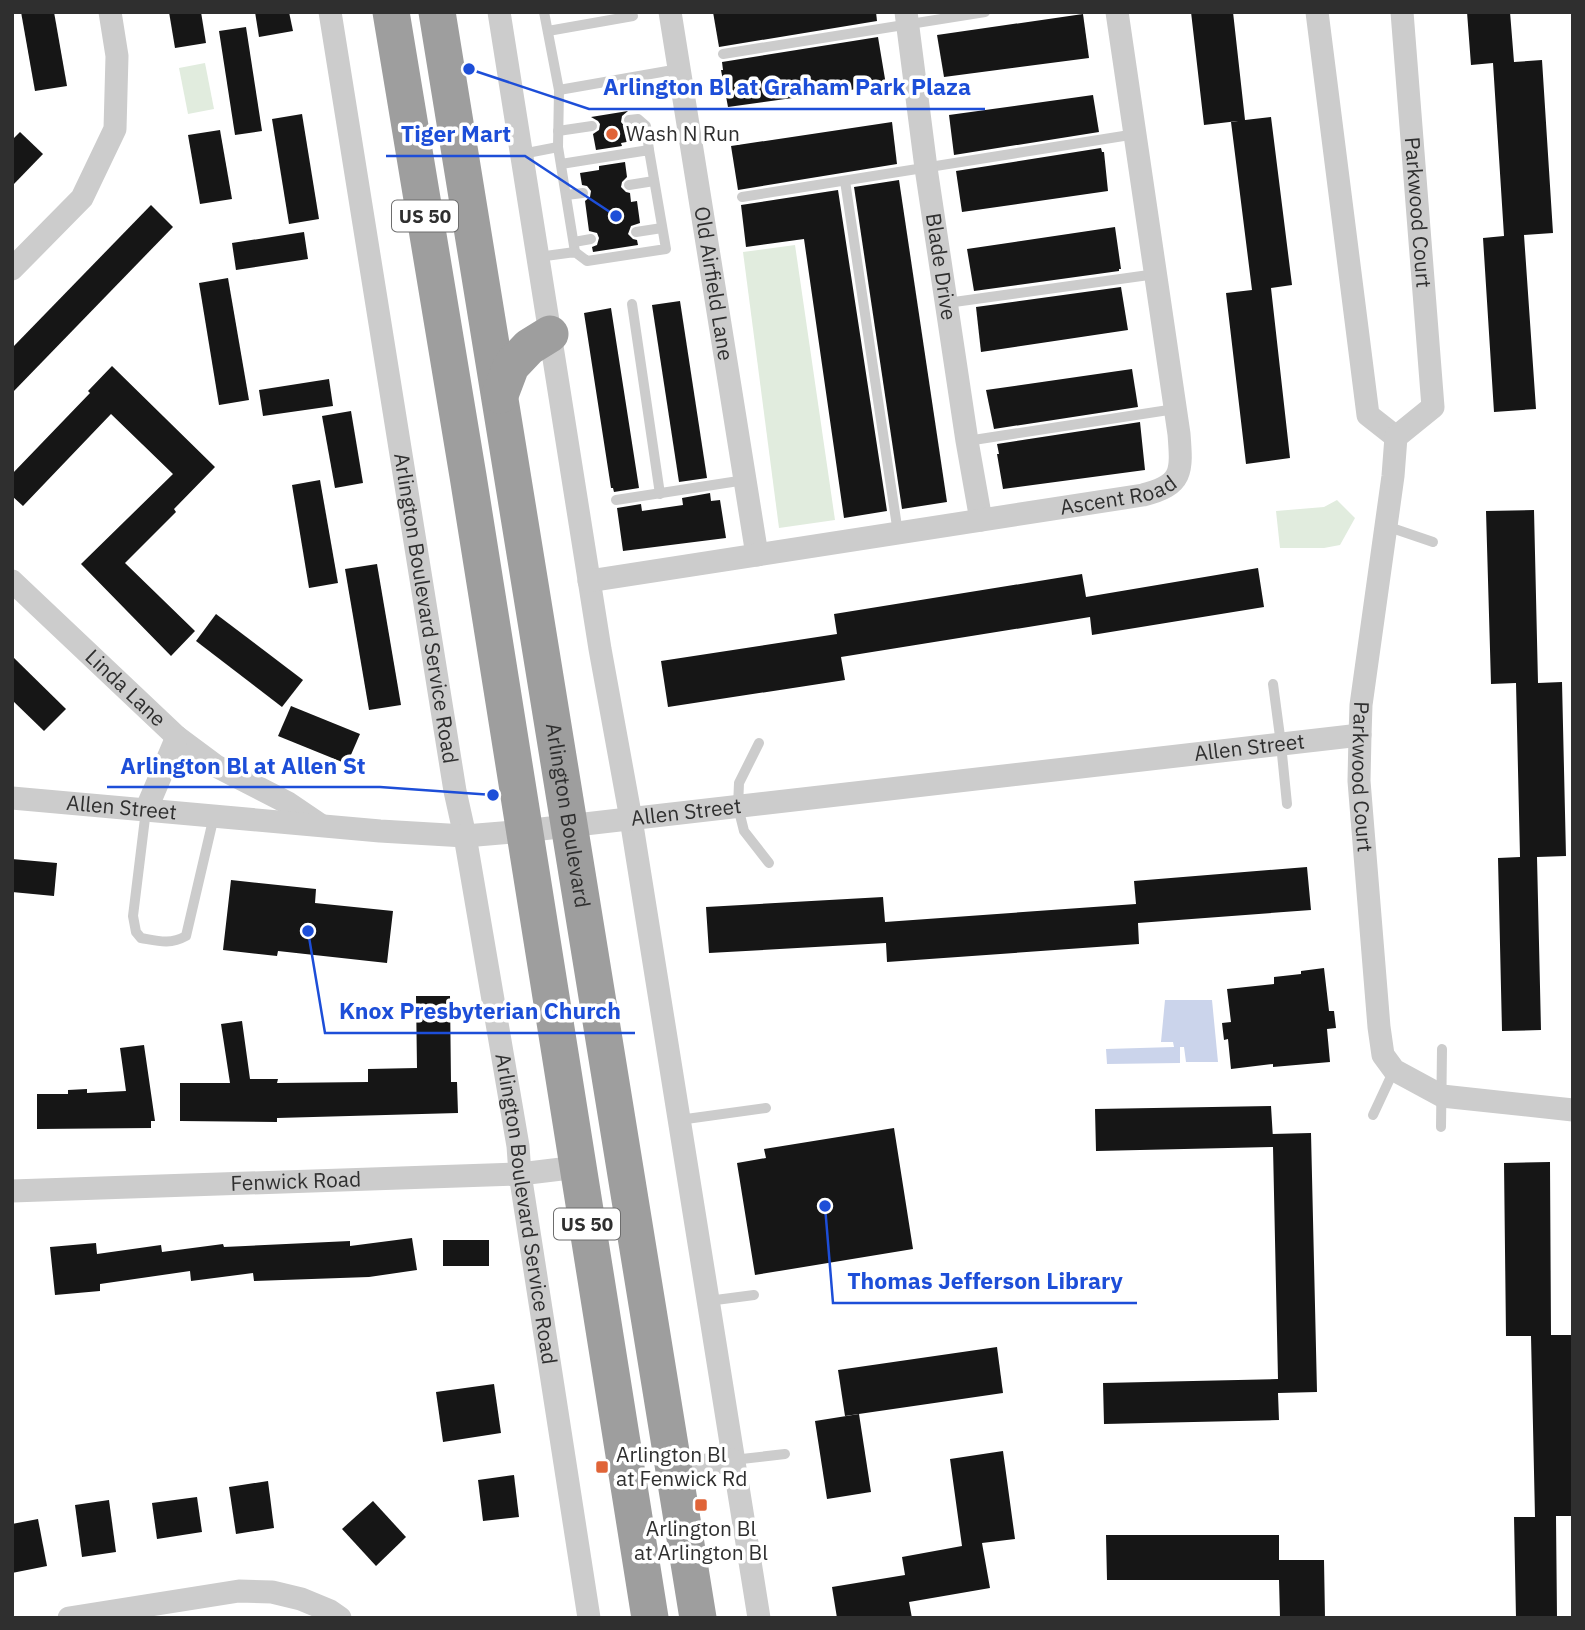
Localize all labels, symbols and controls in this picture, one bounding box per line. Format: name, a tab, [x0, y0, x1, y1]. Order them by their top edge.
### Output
callout: Arlington Bl at Graham Park Plaza	[589, 65, 985, 109]
text: Arlington Bl at Graham Park Plaza	[603, 71, 971, 101]
callout: Tiger Mart	[386, 112, 525, 156]
text: Tiger Mart	[401, 118, 511, 148]
place label: Wash N Run	[626, 119, 740, 147]
marker: Wash N Run	[604, 126, 620, 142]
street label: Parkwood Court	[1399, 136, 1439, 289]
road number: US 50	[392, 200, 458, 232]
street label: Old Airfield Lane	[688, 204, 741, 363]
street label: Blade Drive	[920, 211, 964, 322]
street label: Arlington Boulevard Service Road	[388, 451, 465, 766]
street label: Ascent Road	[1058, 469, 1182, 521]
street label: Linda Lane	[80, 642, 172, 732]
street label: Parkwood Court	[1346, 701, 1380, 853]
street label: Arlington Boulevard	[540, 721, 597, 910]
street label: Allen Street	[1193, 726, 1306, 767]
callout: Arlington Bl at Allen St	[107, 743, 380, 787]
text: Arlington Bl at Allen St	[120, 750, 366, 780]
street label: Allen Street	[65, 788, 178, 826]
street label: Allen Street	[629, 791, 743, 832]
callout: Knox Presbyterian Church	[325, 989, 635, 1033]
text: Knox Presbyterian Church	[339, 995, 621, 1025]
street label: Arlington Boulevard Service Road	[489, 1051, 564, 1366]
street label: Fenwick Road	[230, 1164, 362, 1197]
road number: US 50	[554, 1208, 620, 1240]
callout: Thomas Jefferson Library	[833, 1259, 1137, 1303]
text: Thomas Jefferson Library	[847, 1265, 1124, 1295]
place label: Arlington Bl at Fenwick Rd	[616, 1440, 747, 1492]
marker: Arlington Bl at Fenwick Rd	[594, 1459, 610, 1475]
marker: Arlington Bl at Arlington Bl	[693, 1497, 709, 1513]
place label: Arlington Bl at Arlington Bl	[634, 1514, 768, 1566]

